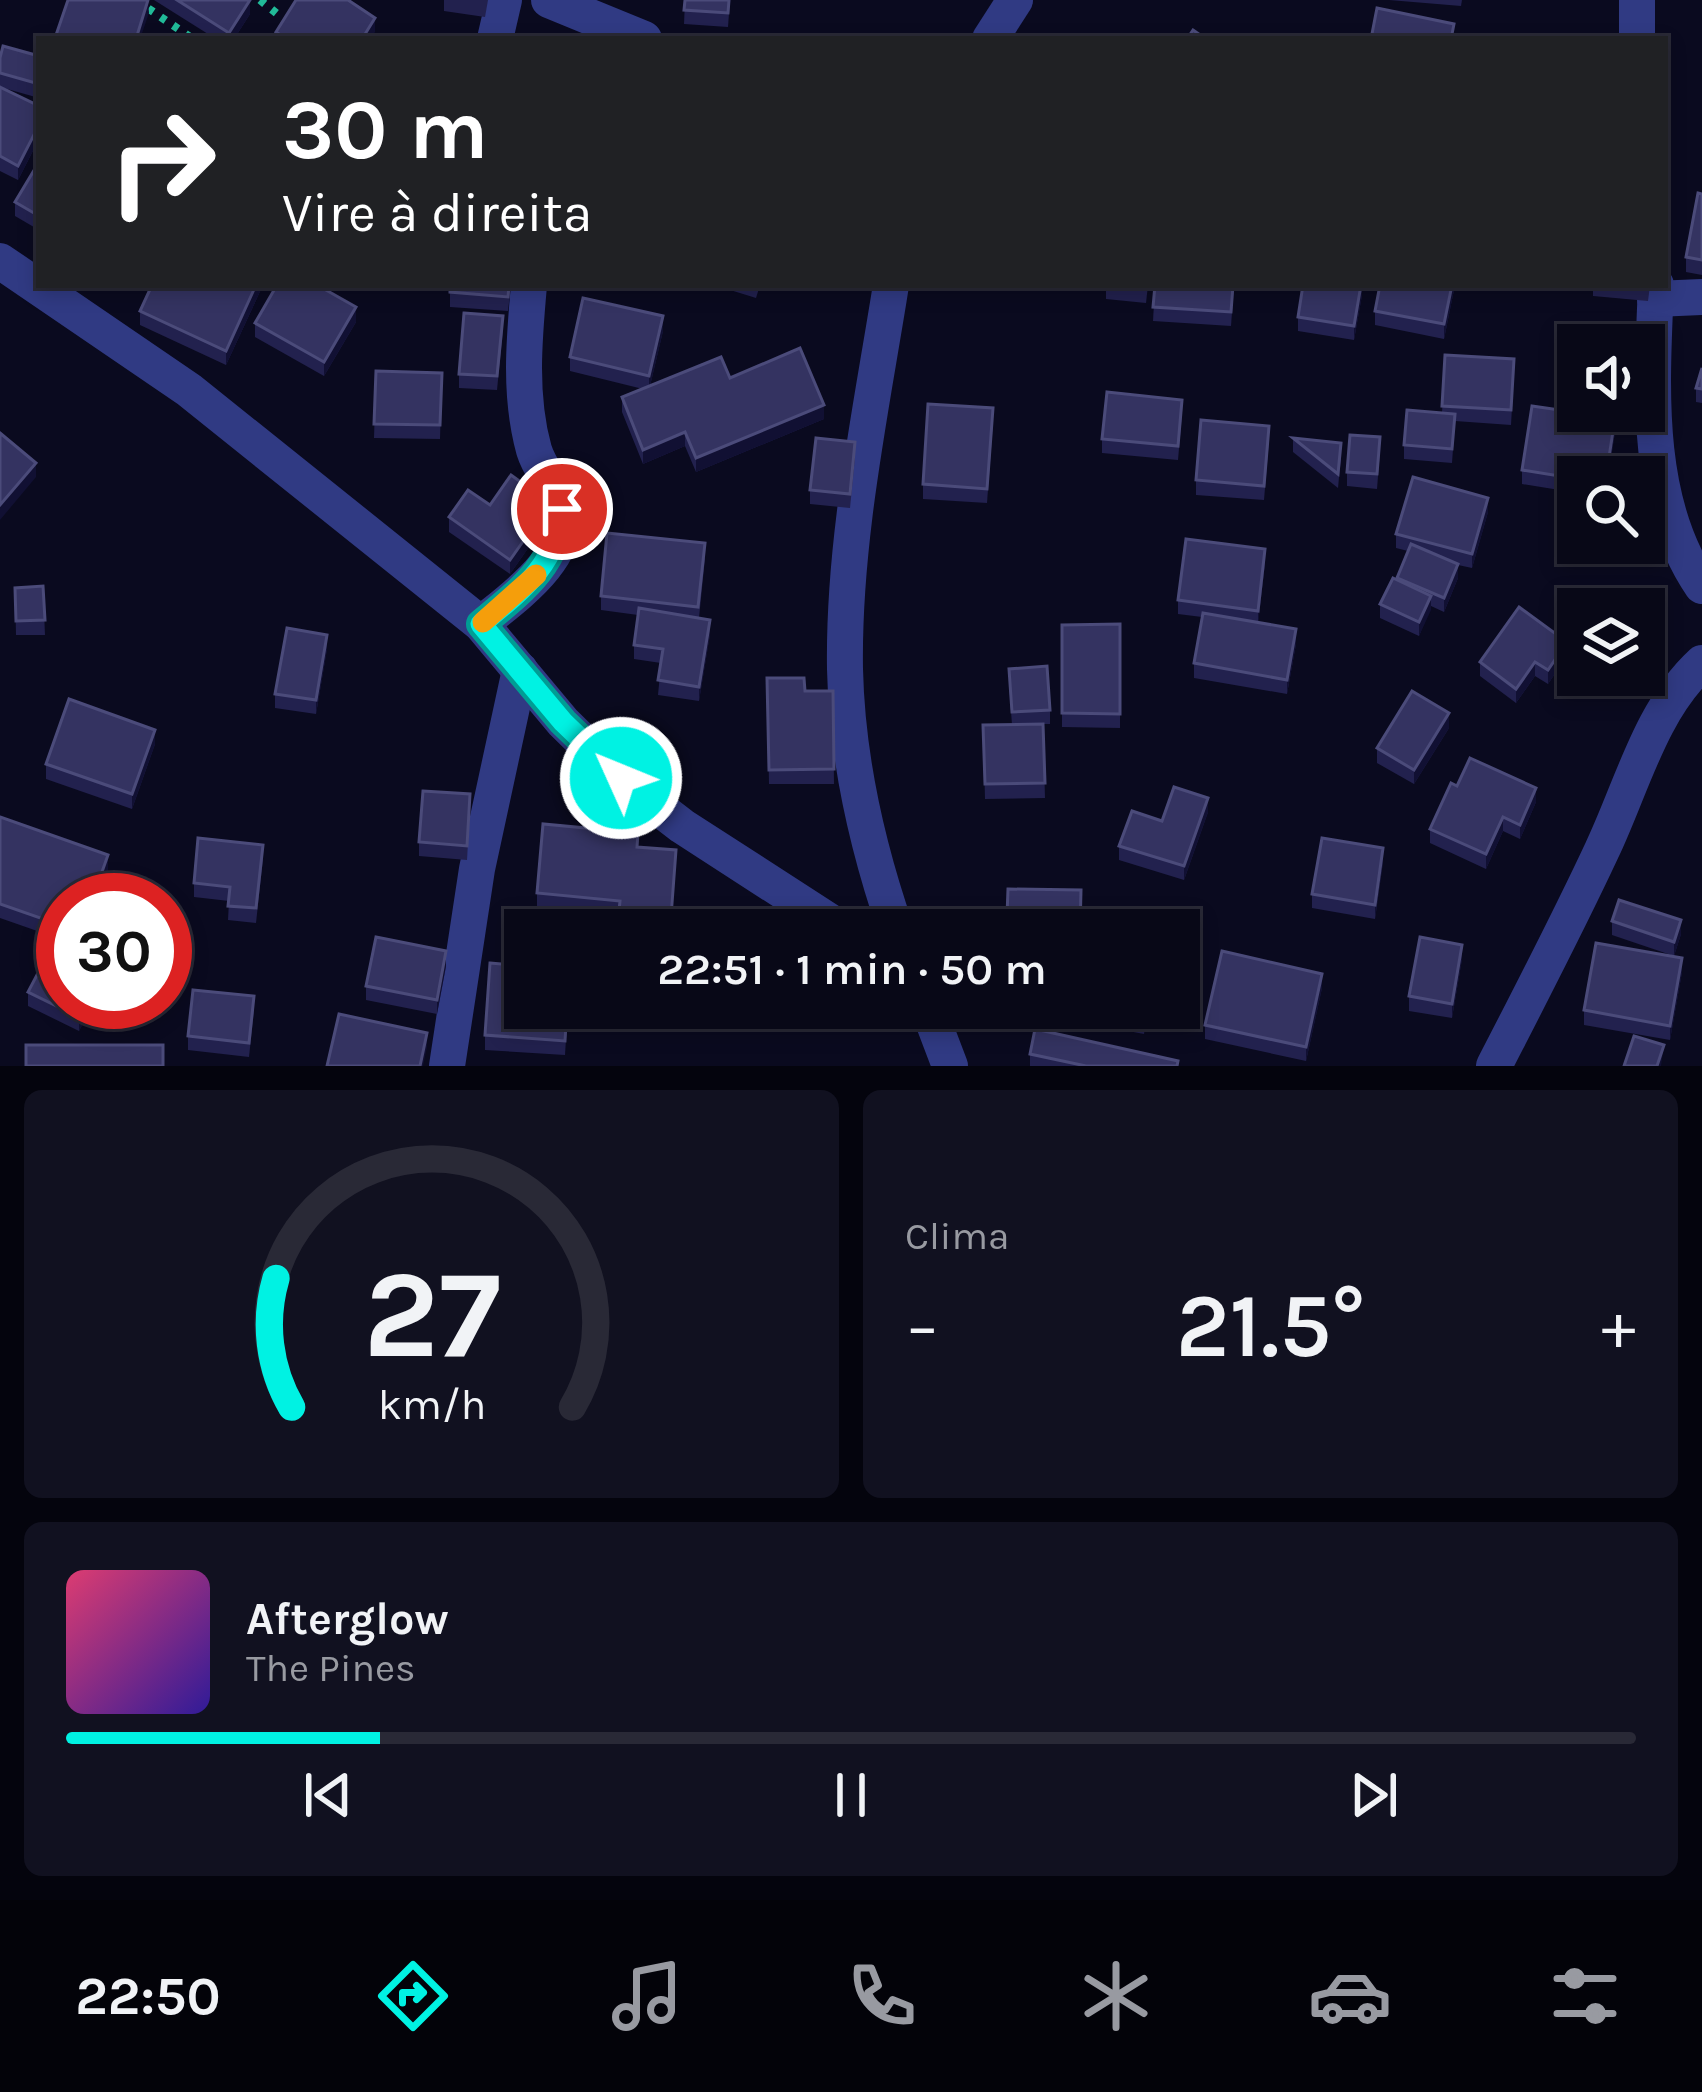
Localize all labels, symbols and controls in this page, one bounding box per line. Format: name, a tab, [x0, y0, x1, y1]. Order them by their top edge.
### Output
text: 30 m	[282, 81, 488, 179]
icon: right	[84, 84, 240, 240]
text: Vire à direita	[282, 181, 593, 245]
map controls	[1557, 324, 1665, 696]
button: sound	[1557, 324, 1665, 432]
button: search	[1557, 456, 1665, 564]
pin	[511, 458, 613, 560]
icon: arrive	[529, 476, 595, 542]
button: layers	[1557, 588, 1665, 696]
position arrow	[558, 715, 684, 841]
speed limit sign: 30	[36, 873, 192, 1029]
text: 22:51 · 1 min · 50 m	[657, 943, 1047, 995]
text: Clima	[905, 1213, 1009, 1259]
text: 27	[363, 1242, 500, 1387]
text: 21.5°	[1176, 1273, 1365, 1379]
text: −	[905, 1287, 940, 1365]
text: +	[1601, 1287, 1636, 1365]
text: km/h	[377, 1380, 486, 1430]
text: Afterglow	[246, 1593, 449, 1645]
text: The Pines	[246, 1645, 416, 1691]
icon: previous	[295, 1762, 361, 1828]
icon: pause	[818, 1762, 884, 1828]
icon: next	[1341, 1762, 1407, 1828]
icon: directions	[371, 1954, 455, 2038]
icon: music	[605, 1954, 689, 2038]
icon: phone	[840, 1954, 924, 2038]
icon: climate	[1074, 1954, 1158, 2038]
icon: car	[1308, 1954, 1392, 2038]
icon: filters	[1543, 1954, 1627, 2038]
text: 22:50	[75, 1964, 221, 2028]

